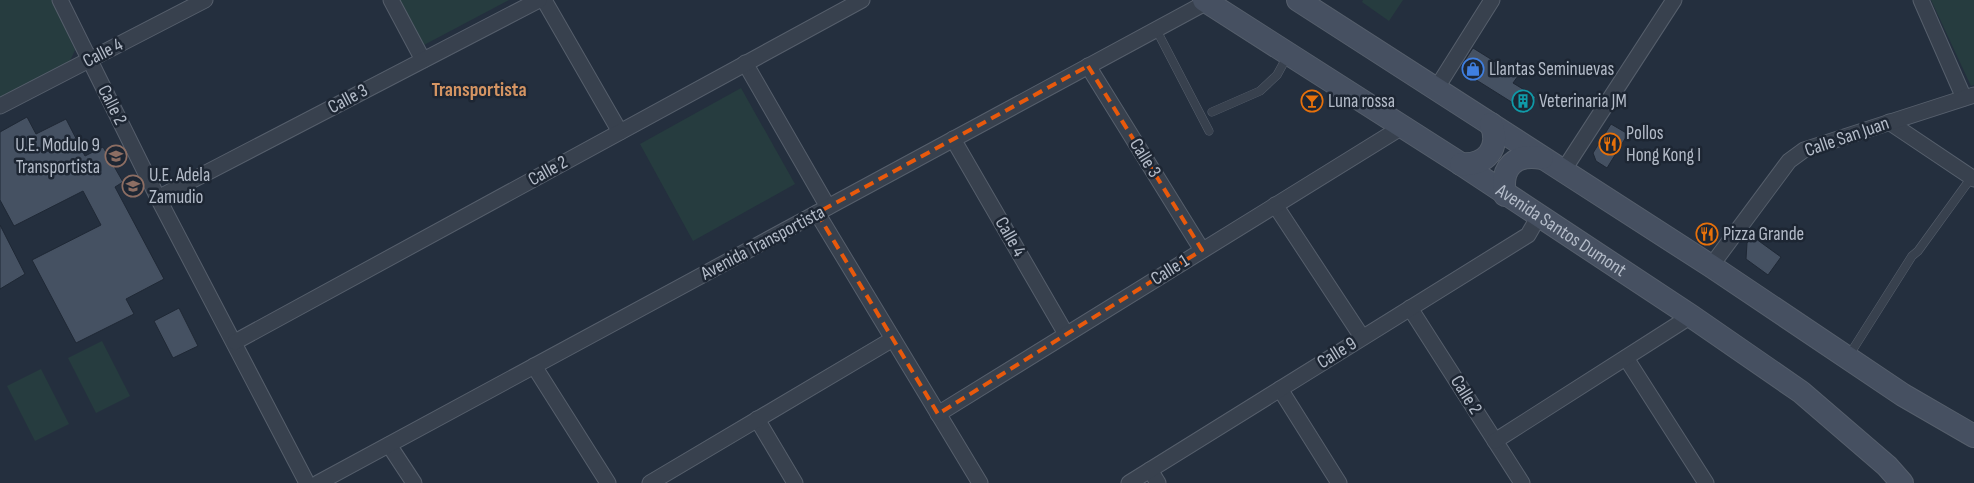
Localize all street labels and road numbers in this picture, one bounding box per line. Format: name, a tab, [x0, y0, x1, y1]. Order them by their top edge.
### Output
street label: Calle 4	[79, 33, 127, 73]
street label: Calle 3	[324, 79, 372, 119]
street label: Calle 2	[92, 81, 132, 129]
street label: Calle San Juan	[1802, 112, 1892, 162]
street label: Calle 3	[1124, 134, 1166, 182]
street label: Calle 2	[524, 151, 572, 191]
street label: Avenida Santos Dumont	[1491, 178, 1631, 282]
street label: Avenida Transportista	[696, 201, 829, 286]
street label: Calle 4	[990, 213, 1030, 261]
street label: Calle 1	[1147, 249, 1194, 291]
street label: Calle 9	[1313, 332, 1361, 374]
street label: Calle 2	[1445, 371, 1487, 419]

